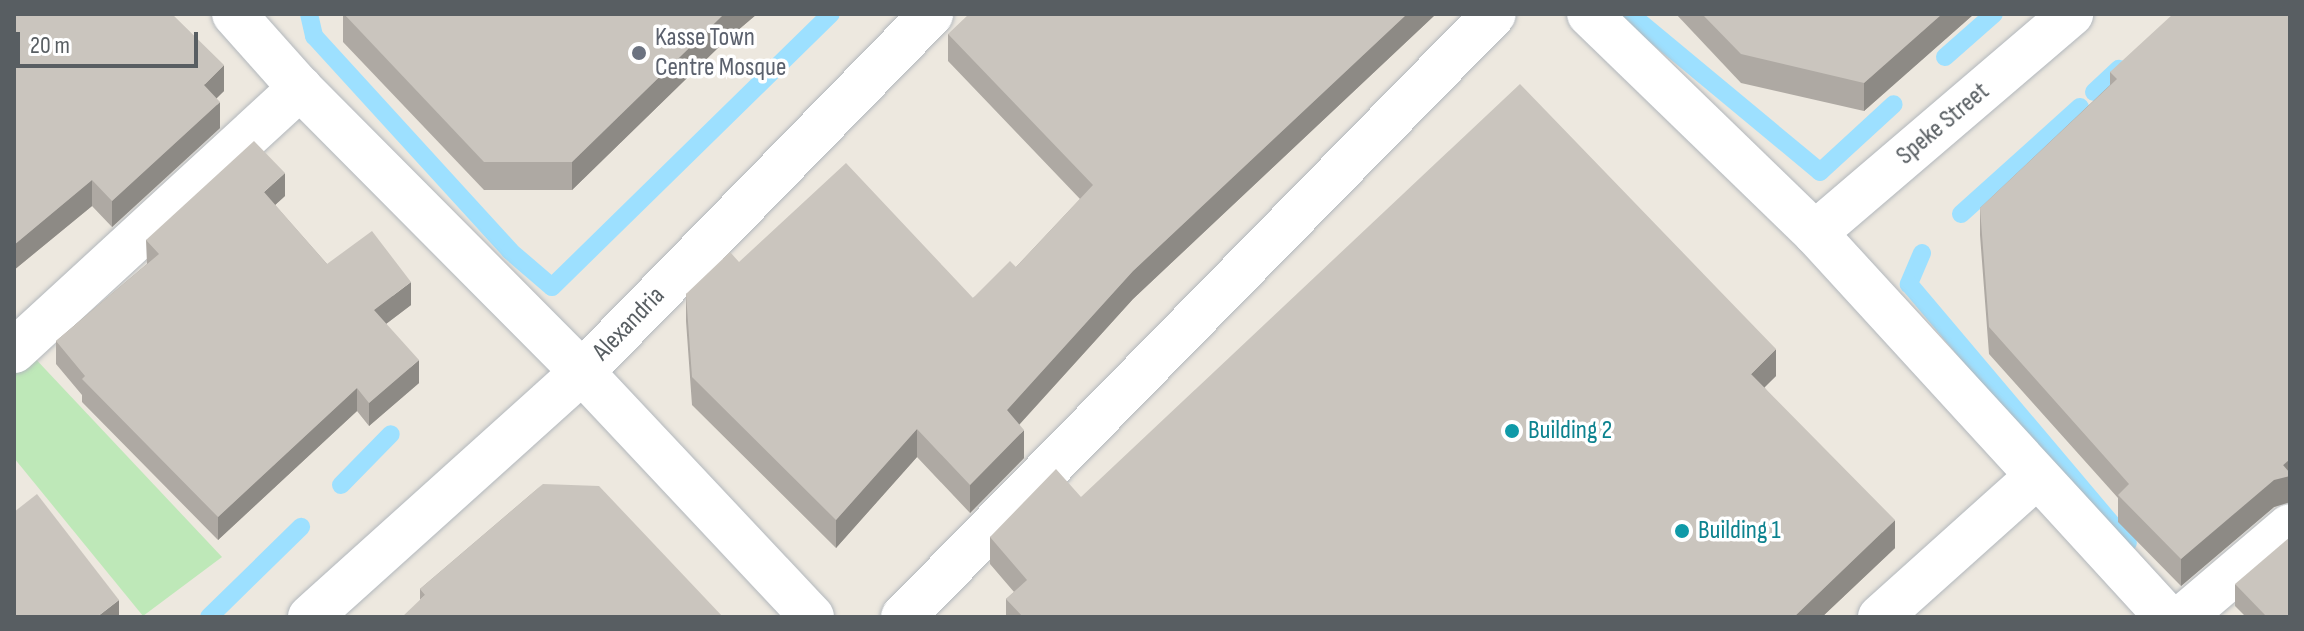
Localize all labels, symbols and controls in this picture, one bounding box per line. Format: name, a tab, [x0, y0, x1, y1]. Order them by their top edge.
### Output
scale bar	[20, 16, 202, 66]
place label: Kasse Town Centre Mosque	[655, 22, 786, 84]
text: 20 m	[30, 31, 70, 60]
marker: Kasse Town Centre Mosque	[630, 44, 648, 62]
street label: Speke Street	[1890, 76, 1996, 172]
street label: Alexandria	[586, 281, 672, 367]
place label: Building 2	[1528, 415, 1612, 447]
marker: Building 2	[1503, 422, 1521, 440]
place label: Building 1	[1698, 515, 1781, 547]
marker: Building 1	[1673, 522, 1691, 540]

